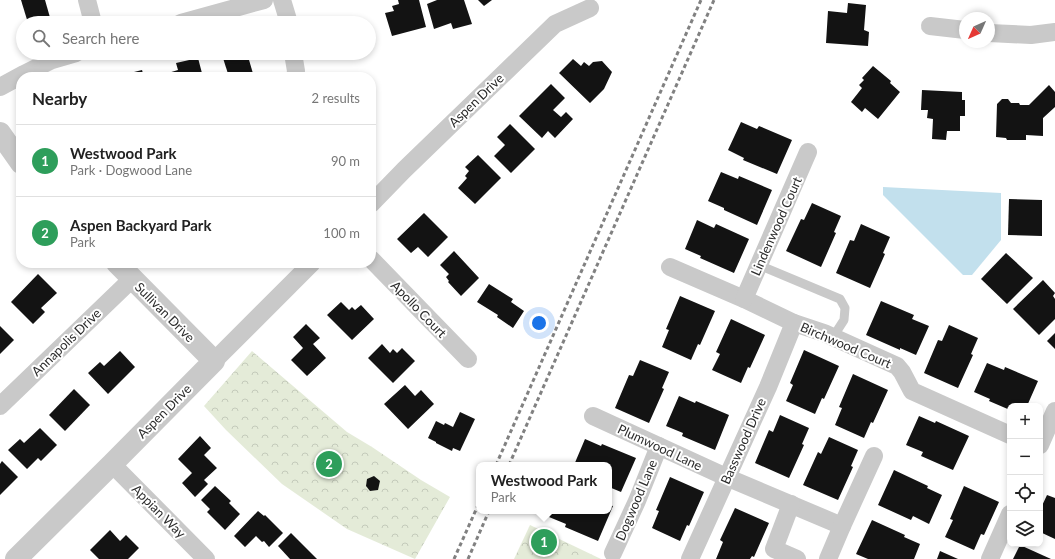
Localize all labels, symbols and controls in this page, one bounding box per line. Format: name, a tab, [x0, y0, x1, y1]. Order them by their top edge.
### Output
north arrow	[959, 12, 995, 48]
search box	[16, 16, 376, 60]
icon: search	[30, 27, 52, 49]
text: Search here	[62, 29, 139, 47]
street label: Aspen Drive	[445, 70, 507, 130]
text: Nearby	[32, 88, 87, 109]
text: 2 results	[312, 90, 360, 106]
text: Westwood Park	[70, 144, 177, 162]
text: 1	[41, 153, 49, 169]
text: 90 m	[331, 153, 360, 169]
text: Park · Dogwood Lane	[70, 162, 192, 178]
street label: Lindenwood Court	[747, 174, 805, 278]
text: Aspen Backyard Park	[70, 216, 211, 234]
text: 2	[41, 225, 49, 241]
text: 100 m	[323, 225, 360, 241]
text: Park	[70, 234, 95, 250]
street label: Apollo Court	[388, 277, 450, 341]
street label: Sullivan Drive	[132, 279, 198, 345]
street label: Annapolis Drive	[28, 305, 104, 379]
your location	[529, 313, 549, 333]
street label: Birchwood Court	[798, 319, 894, 372]
street label: Aspen Drive	[134, 380, 195, 441]
street label: Basswood Drive	[717, 395, 769, 486]
map controls	[1007, 403, 1043, 547]
button: +	[1007, 403, 1043, 439]
street label: Plumwood Lane	[615, 420, 705, 474]
button: −	[1007, 439, 1043, 475]
pin: 2	[316, 449, 342, 479]
street label: Dogwood Lane	[612, 457, 660, 543]
popup	[476, 462, 612, 514]
text: Westwood Park	[491, 471, 597, 489]
button: locate	[1007, 475, 1043, 511]
street label: Appian Way	[129, 481, 189, 541]
text: Park	[491, 489, 516, 505]
button: layers	[1007, 511, 1043, 547]
pin: 1	[531, 527, 557, 557]

